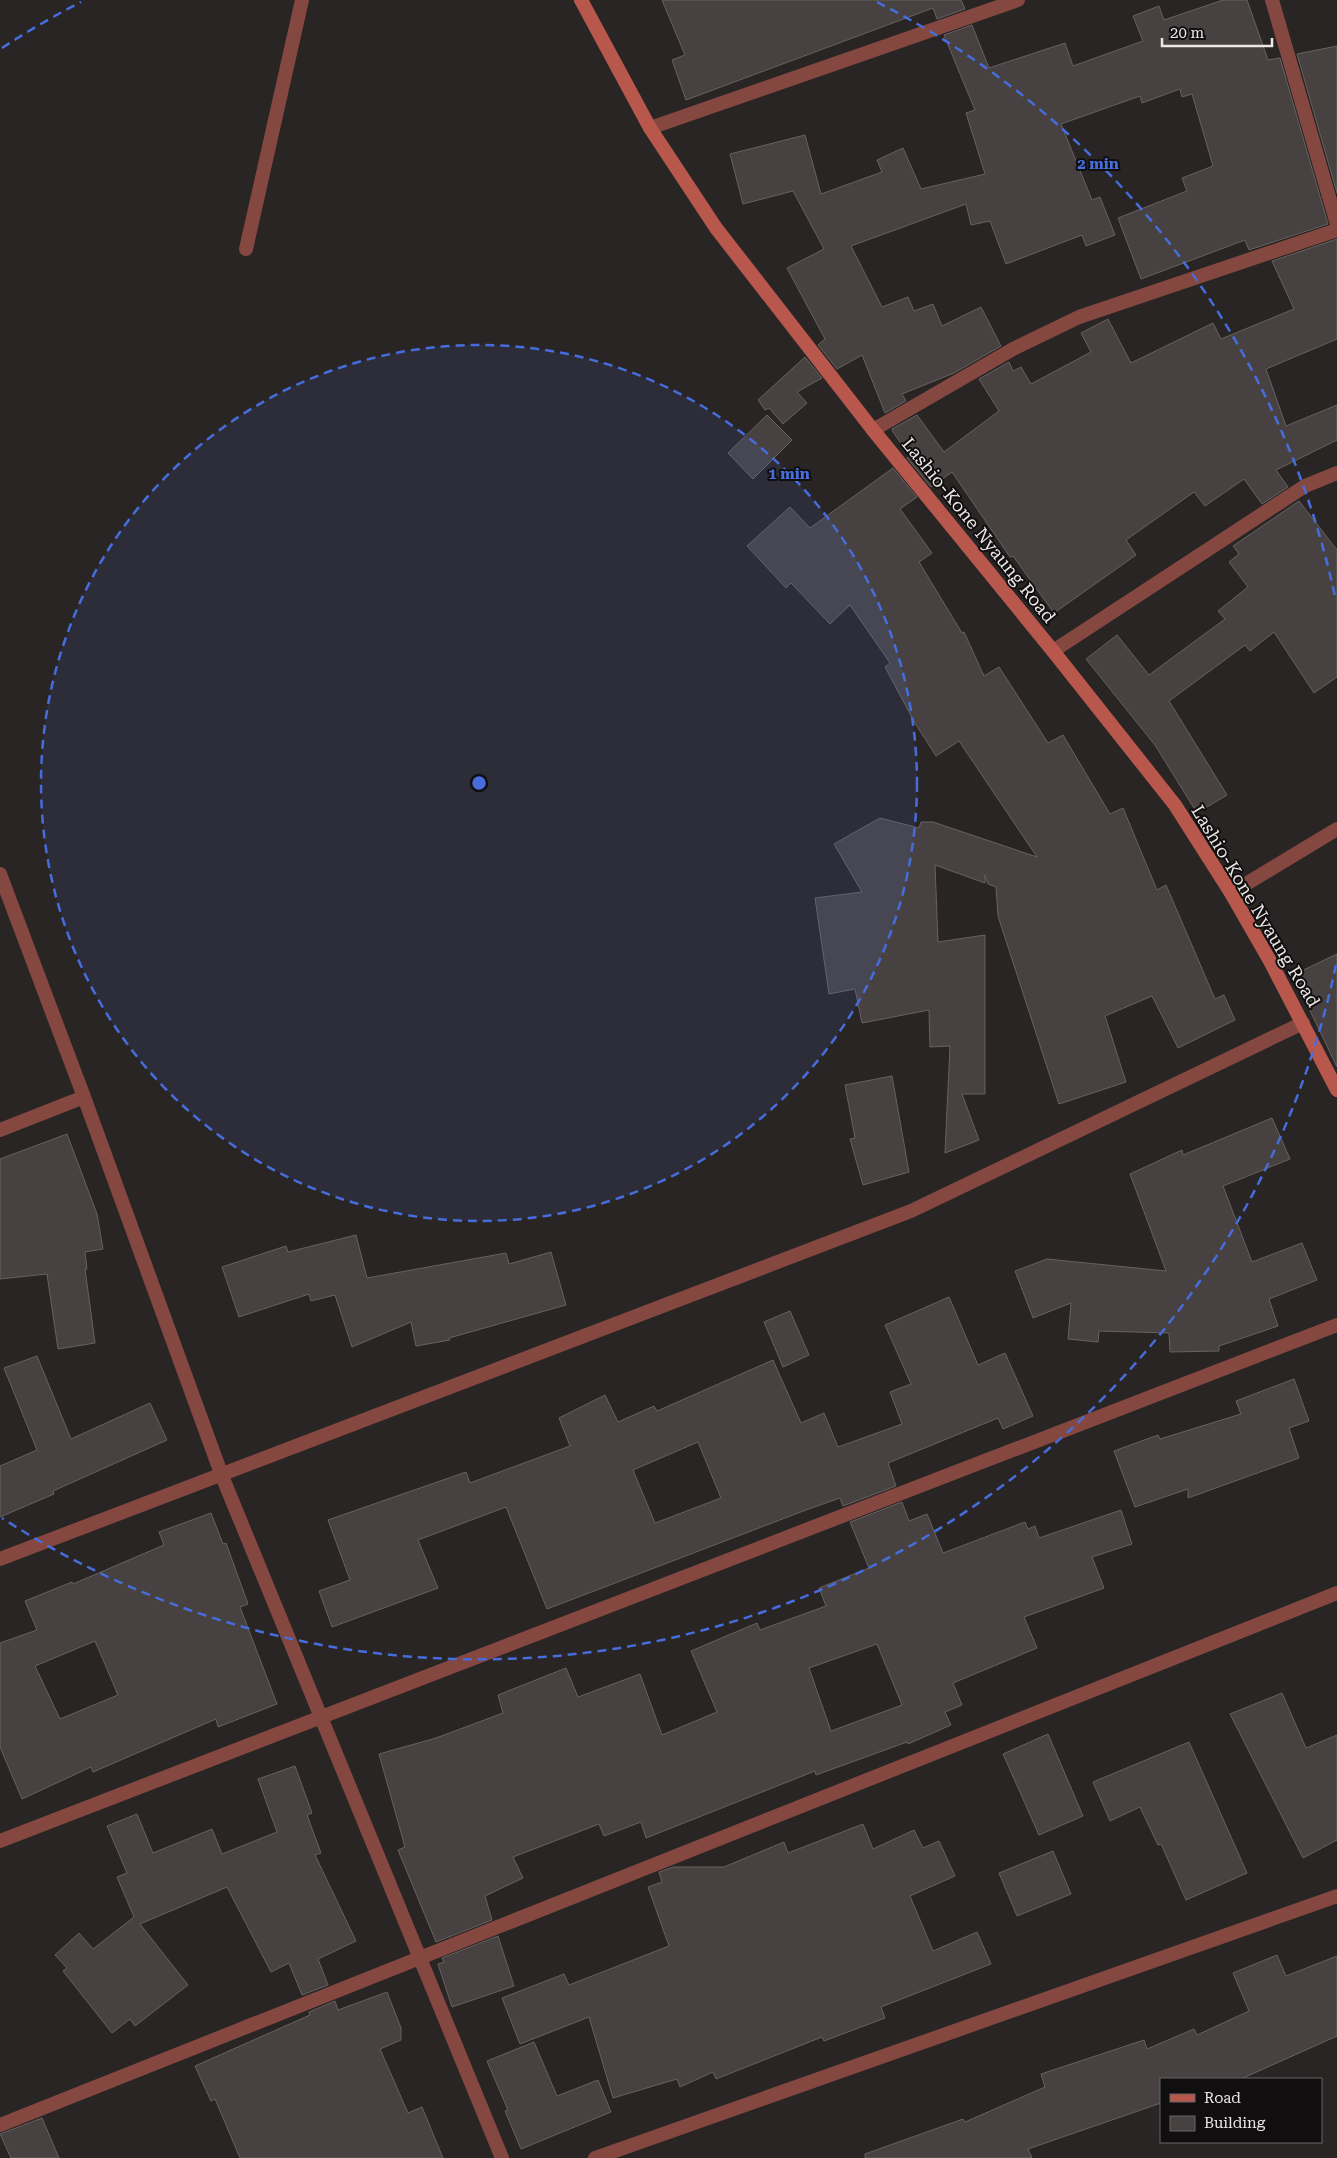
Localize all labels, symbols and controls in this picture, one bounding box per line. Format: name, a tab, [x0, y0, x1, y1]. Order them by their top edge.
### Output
scale bar	[1162, 15, 1272, 47]
text: 20 m	[1170, 24, 1205, 42]
text: 2 min	[1077, 155, 1119, 173]
street label: Lashio-Kone Nyaung Road	[898, 433, 1060, 627]
text: 1 min	[768, 465, 810, 483]
centre of rings	[470, 774, 488, 792]
street label: Lashio-Kone Nyaung Road	[1187, 801, 1325, 1011]
legend	[1160, 2078, 1322, 2143]
text: Road	[1204, 2089, 1241, 2107]
text: Building	[1204, 2114, 1266, 2132]

